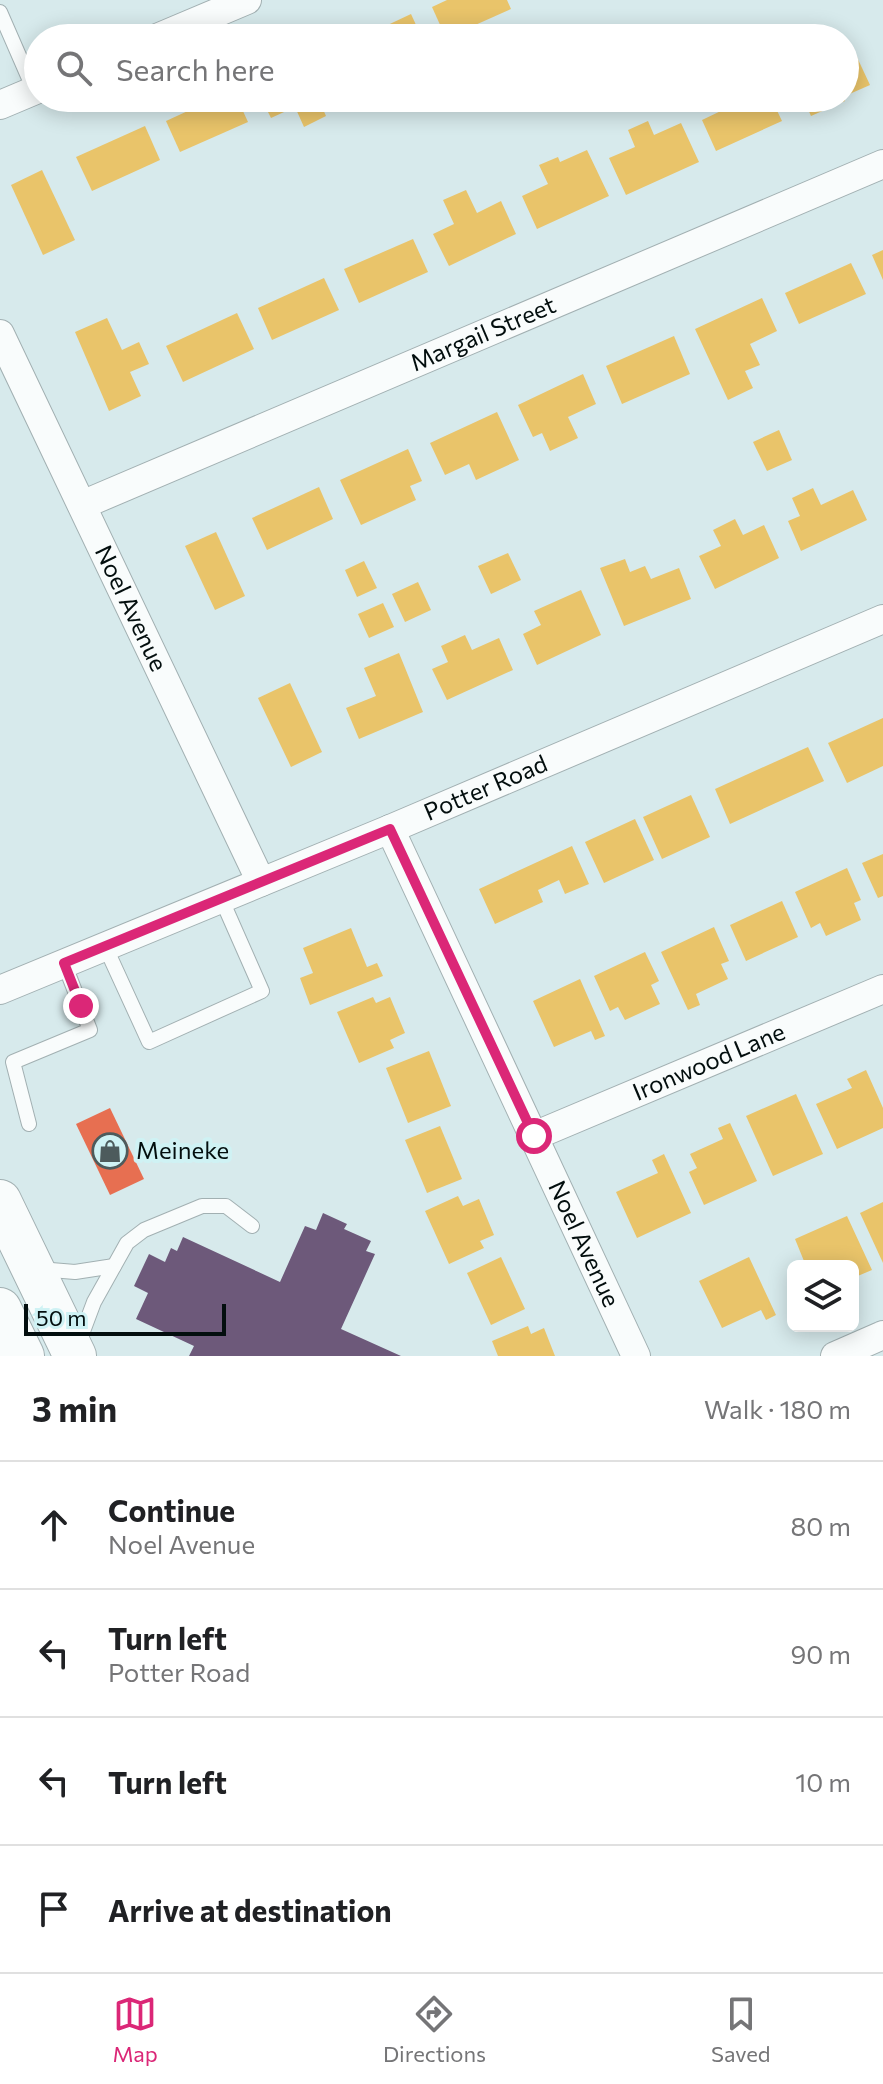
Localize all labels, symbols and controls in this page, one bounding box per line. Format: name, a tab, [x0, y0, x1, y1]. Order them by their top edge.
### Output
search box	[24, 24, 859, 112]
icon: search	[52, 46, 96, 90]
text: Search here	[116, 50, 275, 87]
street label: Margail Street	[406, 289, 560, 377]
street label: Noel Avenue	[90, 540, 174, 675]
street label: Potter Road	[419, 748, 551, 826]
route end	[63, 988, 99, 1024]
street label: Ironwood Lane	[628, 1016, 789, 1106]
route start	[516, 1118, 552, 1154]
shop icon: Meineke	[91, 1132, 129, 1170]
place label: Meineke	[136, 1135, 229, 1164]
street label: Noel Avenue	[543, 1176, 627, 1311]
map controls	[787, 1260, 859, 1332]
button: layers	[787, 1260, 859, 1332]
scale bar	[24, 1300, 226, 1336]
text: 50 m	[36, 1304, 86, 1331]
text: 3 min	[32, 1387, 117, 1429]
text: Walk · 180 m	[704, 1393, 851, 1424]
text: Continue	[108, 1491, 235, 1528]
icon: ahead	[32, 1503, 76, 1547]
text: 80 m	[791, 1510, 851, 1541]
text: Noel Avenue	[108, 1528, 255, 1559]
text: Turn left	[108, 1619, 227, 1656]
icon: left	[32, 1631, 76, 1675]
text: 90 m	[791, 1638, 851, 1669]
text: Potter Road	[108, 1656, 250, 1687]
icon: left	[32, 1759, 76, 1803]
text: Turn left	[108, 1763, 227, 1800]
text: 10 m	[795, 1766, 851, 1797]
icon: arrive	[32, 1887, 76, 1931]
text: Arrive at destination	[108, 1891, 392, 1928]
tab: Map	[113, 1992, 158, 2067]
tab: Directions	[383, 1992, 486, 2067]
tab: Saved	[711, 1992, 770, 2067]

